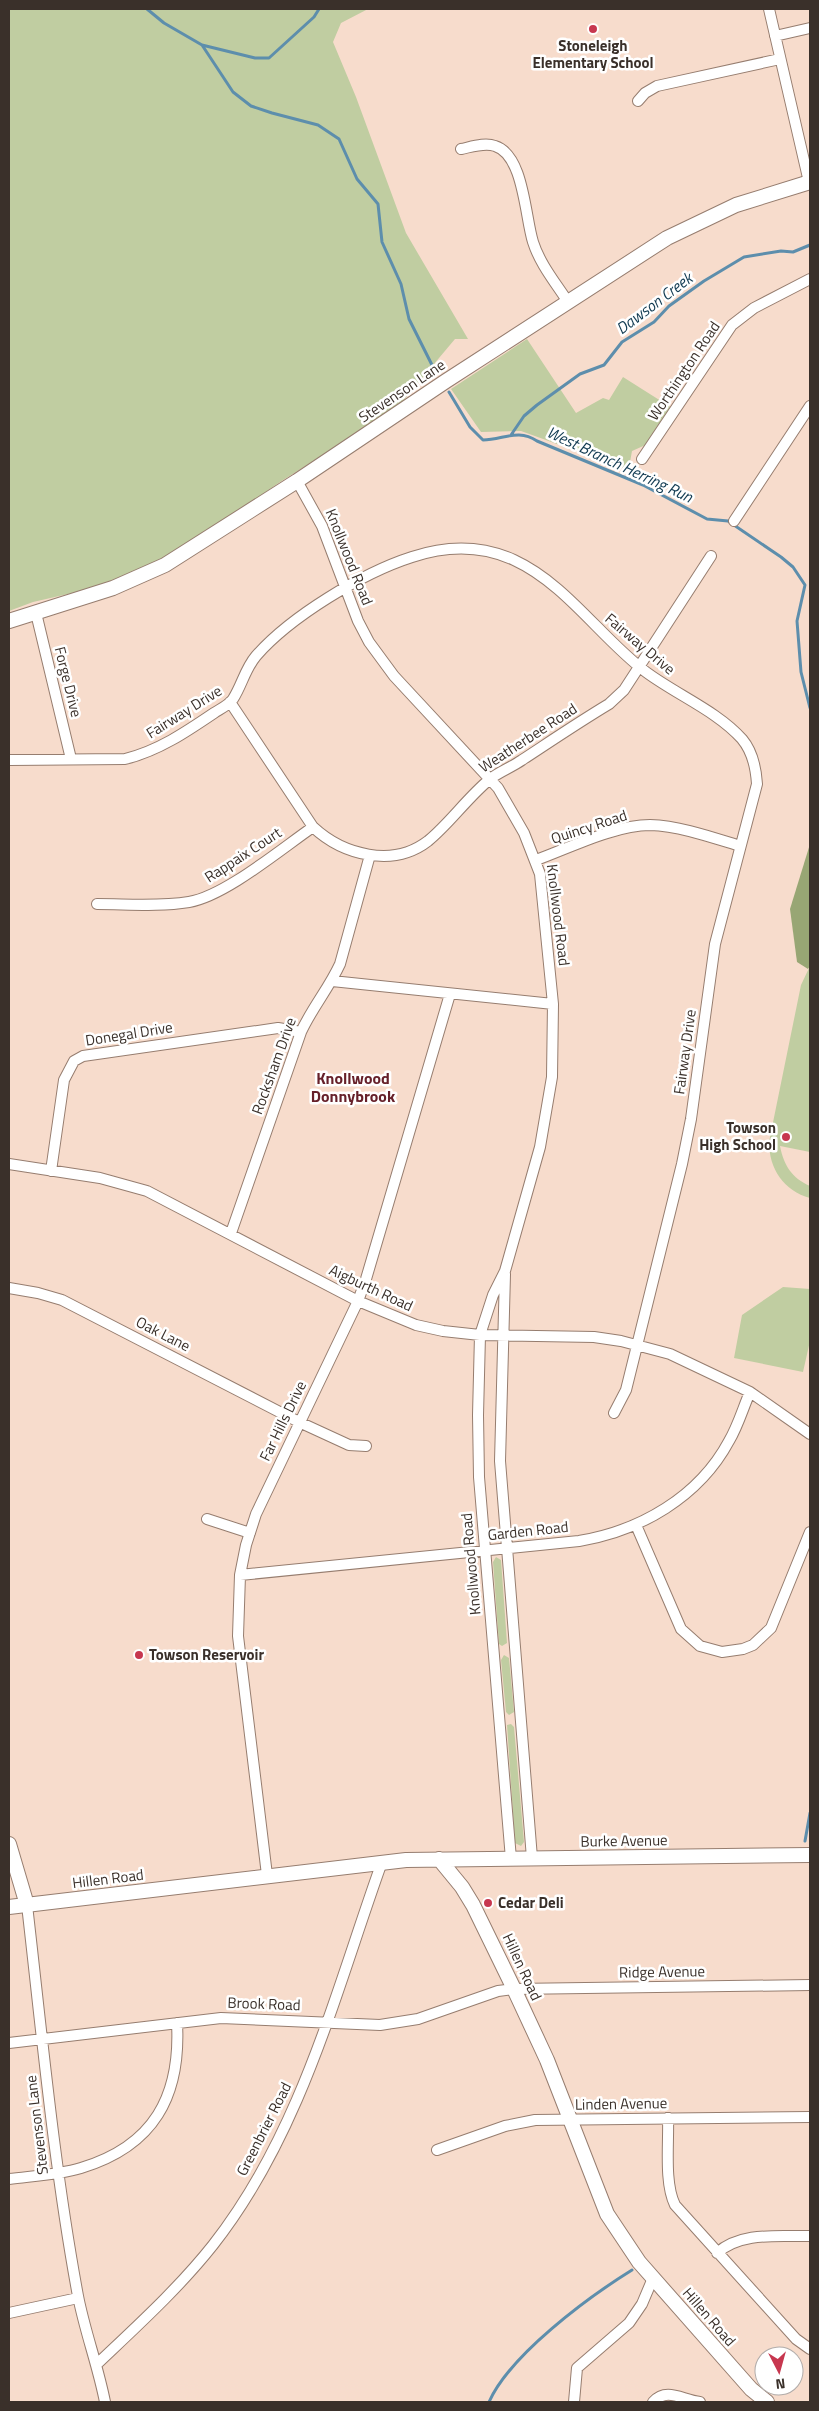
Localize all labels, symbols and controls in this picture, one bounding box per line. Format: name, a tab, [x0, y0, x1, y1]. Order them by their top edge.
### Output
marker: Stoneleigh Elementary School	[587, 23, 599, 35]
place label: Stoneleigh Elementary School	[532, 34, 654, 74]
water label: Dawson Creek	[611, 265, 699, 340]
street label: Worthington Road	[642, 316, 725, 425]
street label: Stevenson Lane	[354, 353, 450, 428]
water label: West Branch Herring Run	[543, 420, 698, 509]
street label: Knollwood Road	[320, 505, 379, 609]
street label: Fairway Drive	[600, 607, 680, 680]
street label: Forge Drive	[49, 644, 88, 720]
street label: Fairway Drive	[141, 679, 226, 744]
street label: Weatherbee Road	[474, 697, 581, 778]
street label: Quincy Road	[548, 803, 630, 850]
street label: Rappaix Court	[200, 821, 286, 888]
street label: Knollwood Road	[541, 863, 576, 967]
street label: Fairway Drive	[667, 1008, 702, 1096]
street label: Rocksham Drive	[245, 1014, 302, 1118]
street label: Donegal Drive	[84, 1015, 174, 1052]
district label: Knollwood Donnybrook	[311, 1066, 396, 1108]
place label: Towson High School	[699, 1116, 776, 1156]
marker: Towson High School	[780, 1131, 792, 1143]
street label: Aigburth Road	[326, 1258, 417, 1317]
street label: Oak Lane	[132, 1310, 194, 1357]
street label: Far Hills Drive	[253, 1377, 312, 1465]
street label: Knollwood Road	[455, 1512, 486, 1616]
street label: Garden Road	[486, 1515, 569, 1546]
place label: Towson Reservoir	[149, 1643, 264, 1666]
marker: Towson Reservoir	[133, 1649, 145, 1661]
street label: Burke Avenue	[580, 1828, 668, 1853]
street label: Hillen Road	[71, 1863, 145, 1894]
place label: Cedar Deli	[498, 1891, 564, 1914]
marker: Cedar Deli	[482, 1897, 494, 1909]
street label: Hillen Road	[497, 1929, 548, 2004]
street label: Ridge Avenue	[619, 1959, 705, 1984]
street label: Brook Road	[227, 1991, 301, 2016]
street label: Stevenson Lane	[19, 2074, 54, 2176]
street label: Greenbrier Road	[230, 2078, 297, 2180]
street label: Linden Avenue	[575, 2091, 667, 2116]
street label: Hillen Road	[677, 2282, 742, 2351]
north arrow	[754, 2346, 804, 2396]
text: N	[774, 2373, 786, 2395]

